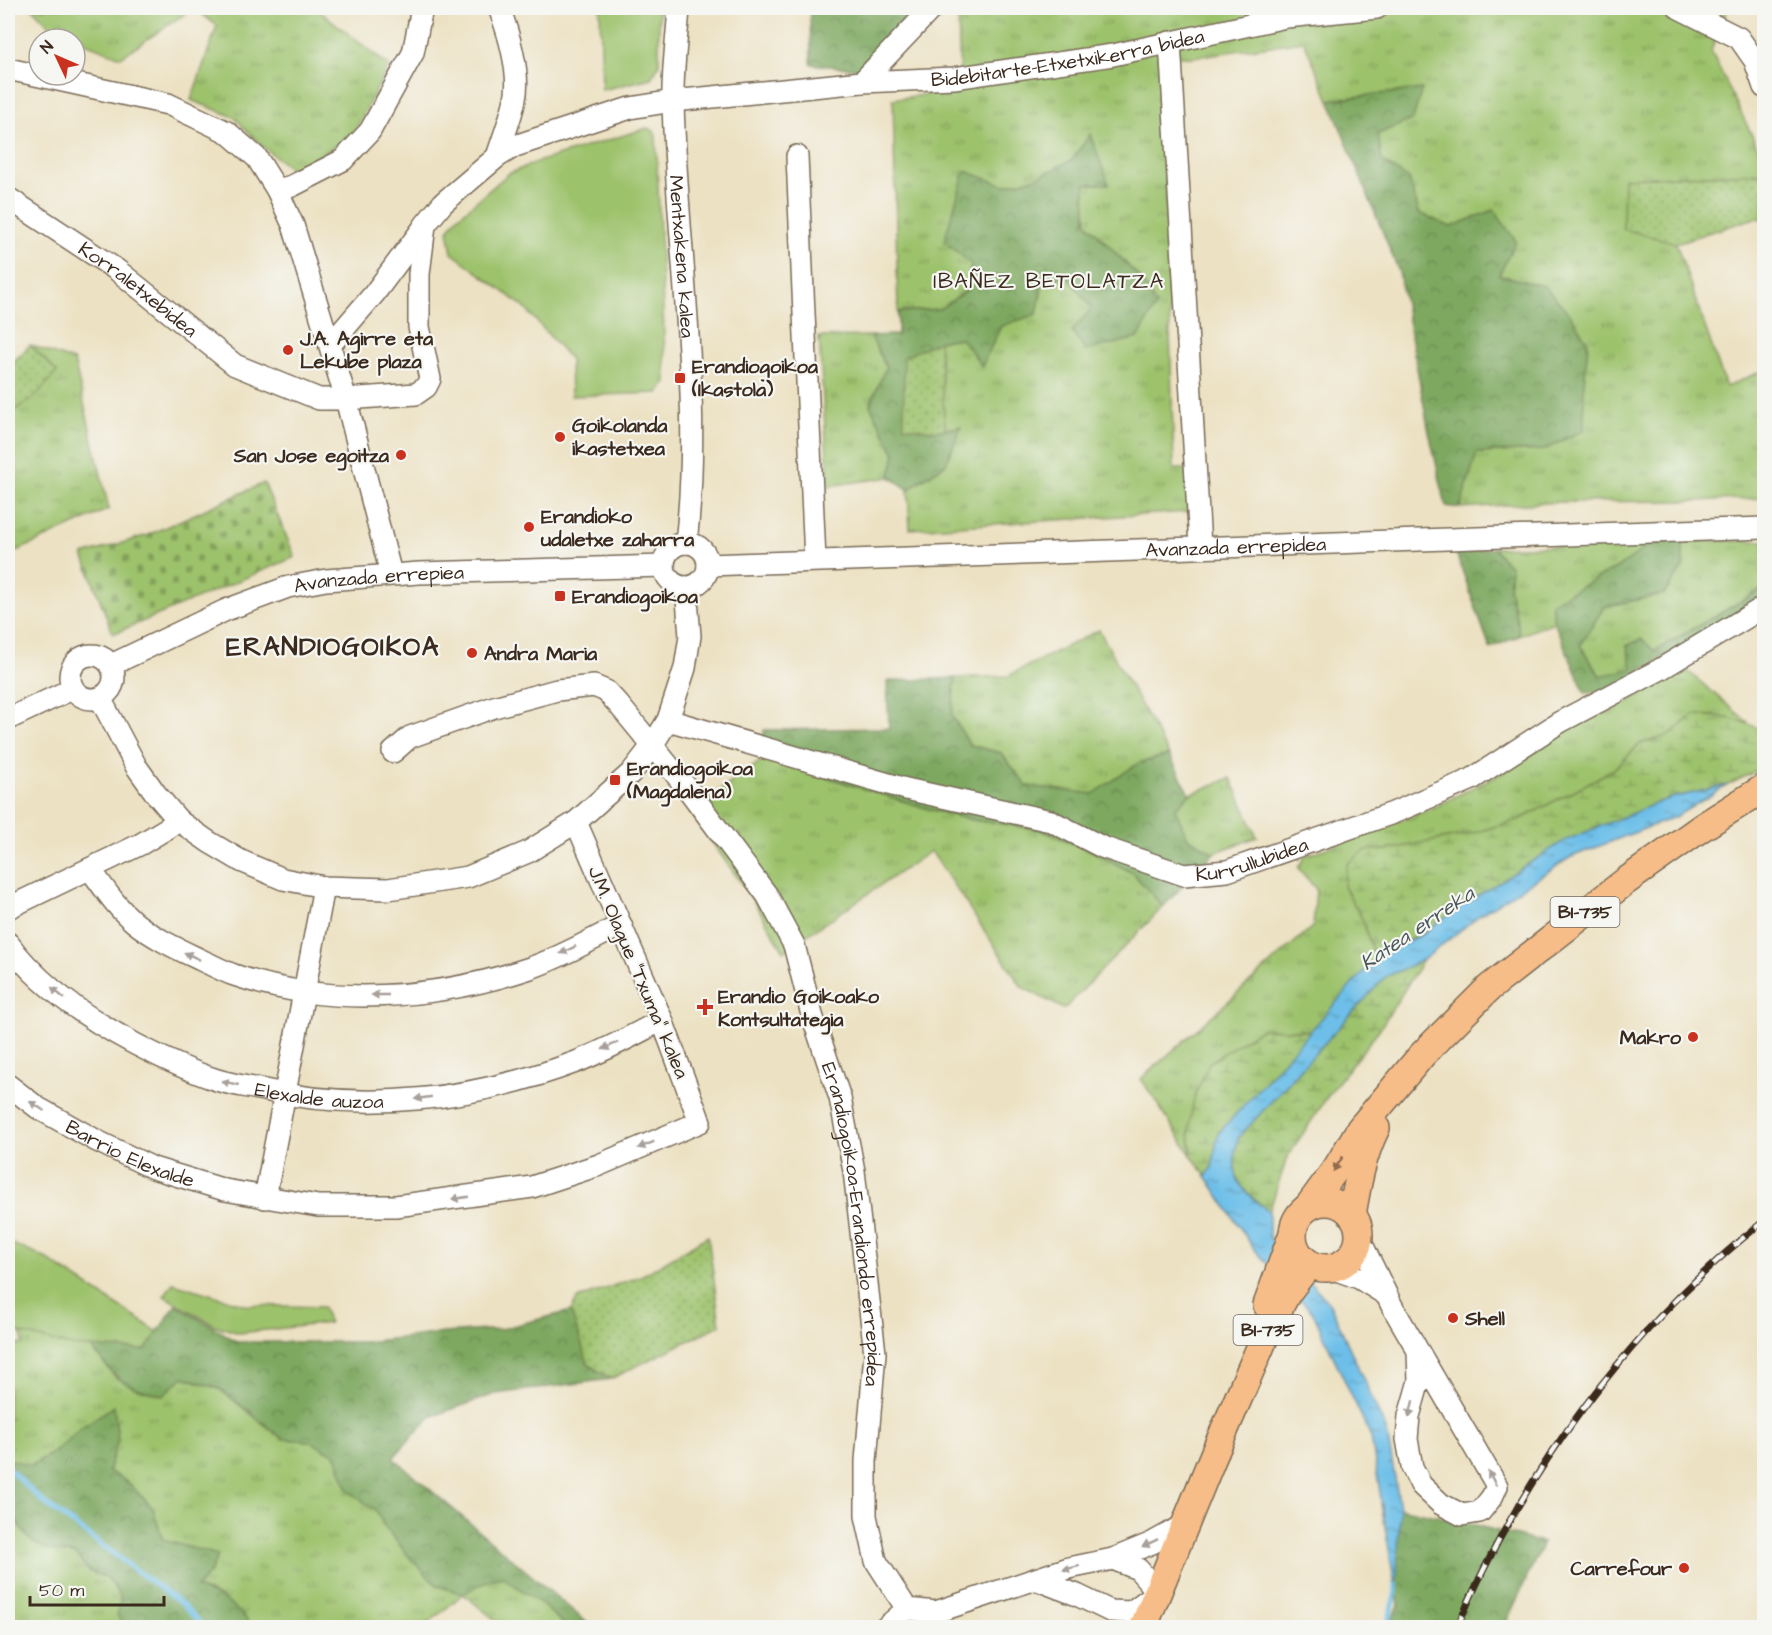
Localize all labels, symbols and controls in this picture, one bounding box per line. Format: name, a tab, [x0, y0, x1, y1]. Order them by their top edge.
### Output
street label: Bidebitarte-Etxetxikerra bidea	[930, 22, 1207, 94]
north arrow	[27, 27, 87, 87]
text: N	[36, 36, 58, 59]
street label: Mentxakena kalea	[661, 174, 701, 339]
street label: Korraletxebidea	[73, 235, 203, 344]
district label: IBAÑEZ BETOLATZA	[933, 267, 1165, 296]
place label: J.A. Agirre eta Lekube plaza	[299, 325, 434, 376]
marker: J.A. Agirre eta Lekube plaza	[281, 343, 295, 357]
place label: Erandiogoikoa (Ikastola)	[691, 353, 819, 404]
marker: Erandiogoikoa (Ikastola)	[673, 371, 687, 385]
place label: Goikolanda ikastetxea	[572, 412, 668, 463]
marker: Goikolanda ikastetxea	[553, 430, 567, 444]
place label: San Jose egoitza	[233, 442, 390, 471]
marker: San Jose egoitza	[394, 448, 408, 462]
place label: Erandioko udaletxe zaharra	[540, 503, 695, 554]
marker: Erandioko udaletxe zaharra	[522, 520, 536, 534]
street label: Avanzada errepidea	[1145, 530, 1327, 565]
street label: Avanzada errepiea	[292, 559, 464, 601]
place label: Erandiogoikoa	[572, 583, 699, 612]
marker: Erandiogoikoa	[553, 589, 567, 603]
district label: ERANDIOGOIKOA	[226, 629, 440, 665]
place label: Andra Maria	[484, 640, 598, 668]
marker: Andra Maria	[465, 646, 479, 660]
place label: Erandiogoikoa (Magdalena)	[626, 755, 754, 807]
marker: Erandiogoikoa (Magdalena)	[608, 773, 622, 787]
street label: Kurrullubidea	[1194, 831, 1312, 889]
street label: J.M. Olague "Txuma" kalea	[580, 862, 696, 1083]
water label: Katea erreka	[1355, 879, 1481, 977]
road number: BI-735	[1550, 897, 1620, 927]
one-way arrow	[560, 946, 577, 955]
one-way arrow	[183, 951, 200, 960]
place label: Erandio Goikoako Kontsultategia	[718, 983, 880, 1035]
one-way arrow	[51, 987, 66, 1000]
one-way arrow	[371, 990, 390, 1000]
marker: Erandio Goikoako Kontsultategia	[696, 998, 714, 1016]
place label: Makro	[1620, 1024, 1682, 1052]
marker: Makro	[1686, 1030, 1700, 1044]
one-way arrow	[601, 1042, 618, 1051]
street label: Erandiogoikoa-Erandiondo errepidea	[814, 1058, 888, 1388]
street label: Elexalde auzoa	[252, 1075, 384, 1116]
one-way arrow	[221, 1077, 239, 1087]
one-way arrow	[413, 1094, 432, 1103]
one-way arrow	[29, 1100, 45, 1112]
street label: Barrio Elexalde	[60, 1113, 198, 1195]
one-way arrow	[637, 1140, 655, 1150]
one-way arrow	[1332, 1156, 1344, 1172]
one-way arrow	[450, 1194, 469, 1203]
place label: Shell	[1464, 1305, 1505, 1333]
marker: Shell	[1446, 1311, 1460, 1325]
road number: BI-735	[1234, 1315, 1302, 1345]
one-way arrow	[1405, 1400, 1415, 1418]
one-way arrow	[1487, 1469, 1497, 1486]
one-way arrow	[1142, 1539, 1159, 1548]
place label: Carrefour	[1570, 1555, 1673, 1583]
marker: Carrefour	[1677, 1561, 1691, 1575]
one-way arrow	[1062, 1563, 1080, 1573]
scale bar	[30, 1569, 164, 1607]
text: 50 m	[39, 1578, 84, 1603]

